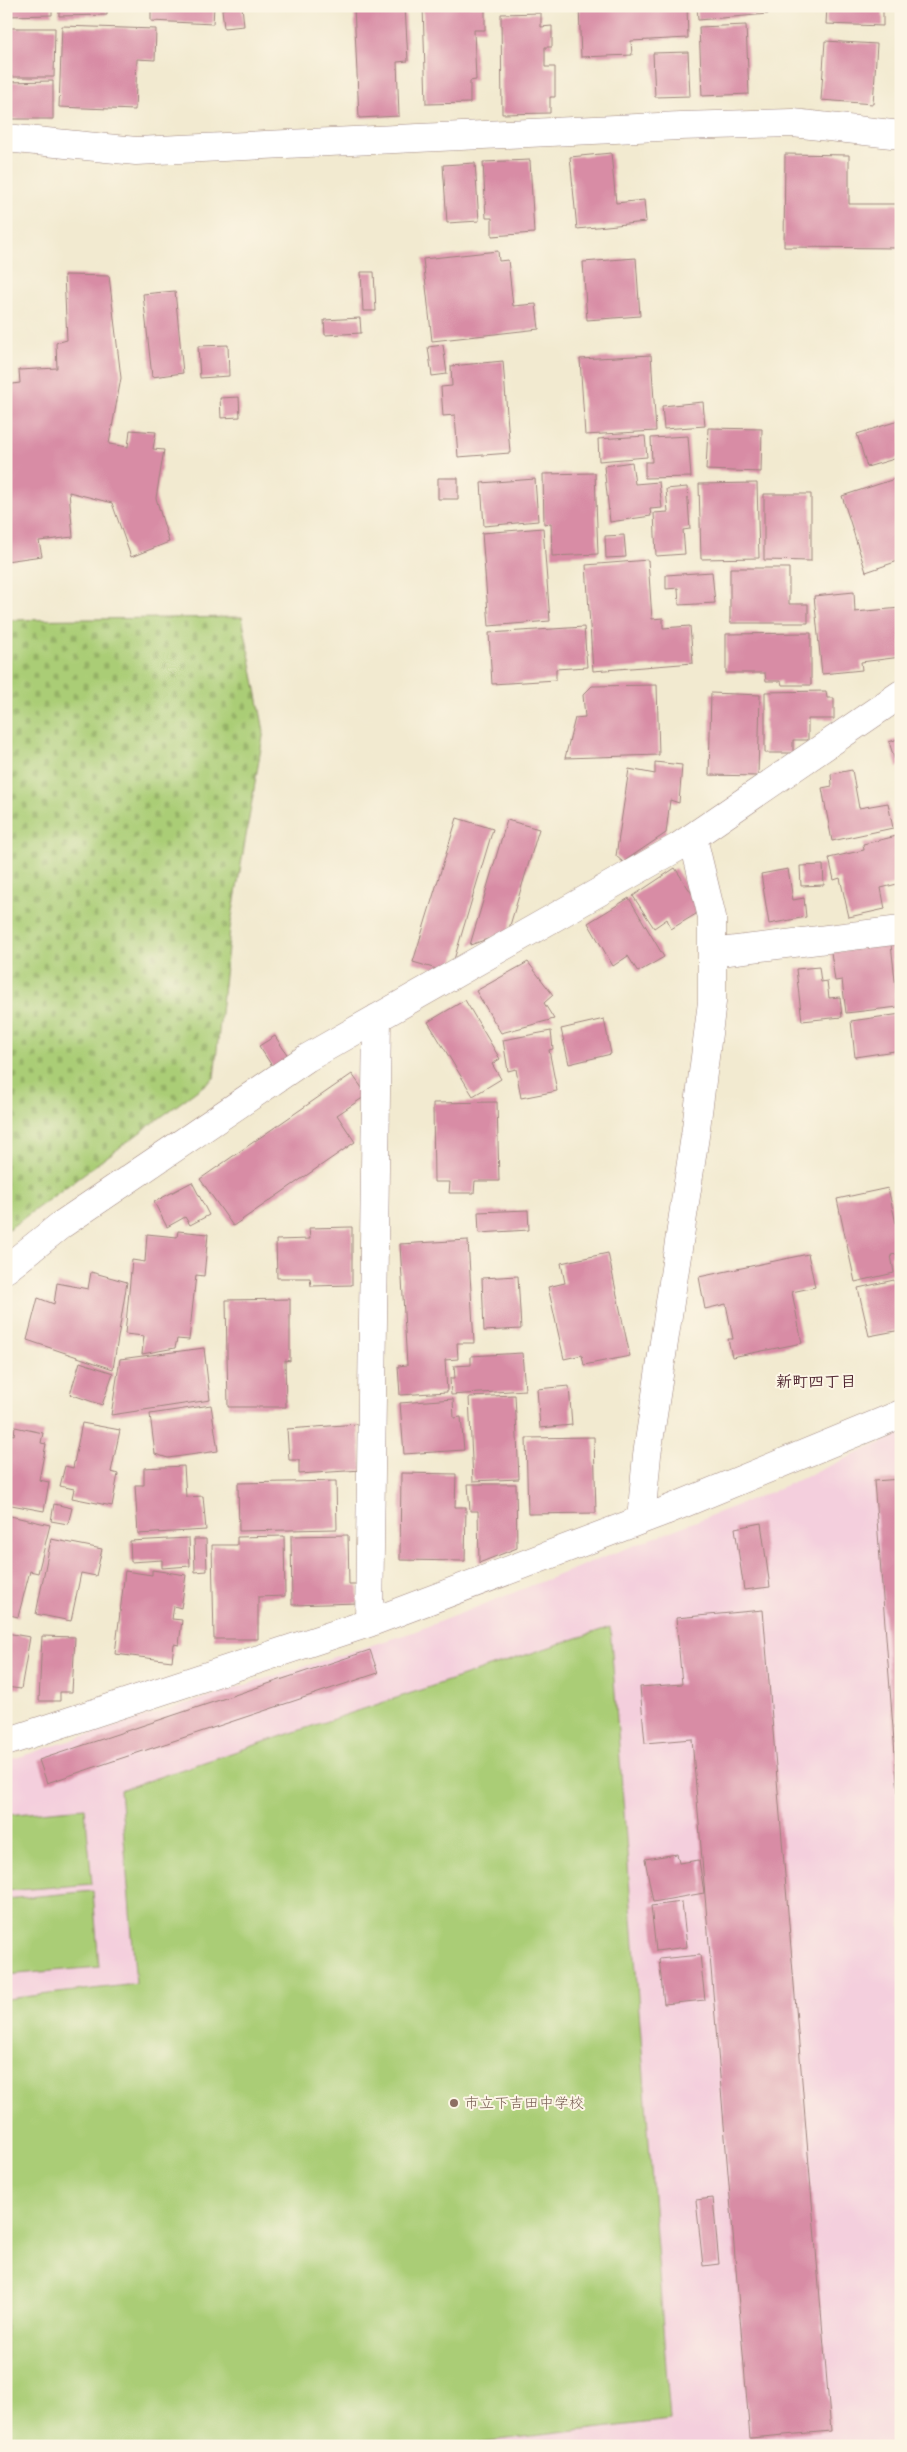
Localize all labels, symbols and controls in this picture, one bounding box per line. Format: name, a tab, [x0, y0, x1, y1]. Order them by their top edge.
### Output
district label: 新町四丁目	[776, 1374, 856, 1394]
place label: 市立下吉田中学校	[464, 2095, 584, 2114]
marker: 市立下吉田中学校	[448, 2097, 460, 2109]

